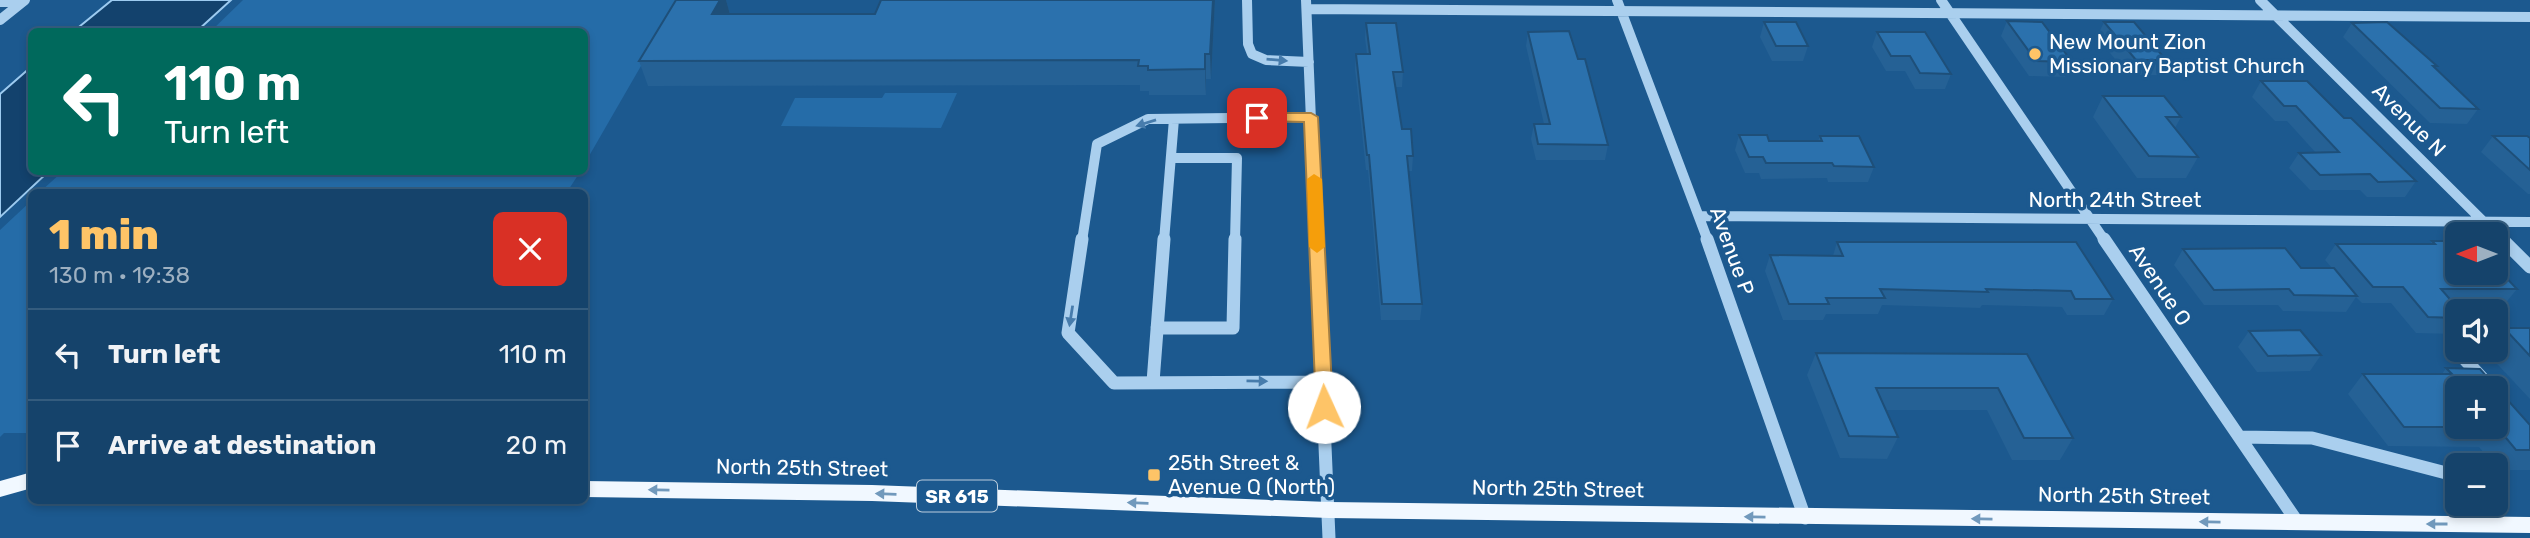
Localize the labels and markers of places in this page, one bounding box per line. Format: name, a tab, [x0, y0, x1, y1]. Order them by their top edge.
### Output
place label: New Mount Zion Missionary Baptist Church	[2049, 29, 2305, 78]
marker: New Mount Zion Missionary Baptist Church	[2027, 46, 2043, 62]
pin	[1227, 88, 1287, 148]
place label: 25th Street & Avenue Q (North)	[1168, 450, 1335, 499]
marker: 25th Street & Avenue Q (North)	[1146, 467, 1162, 483]

